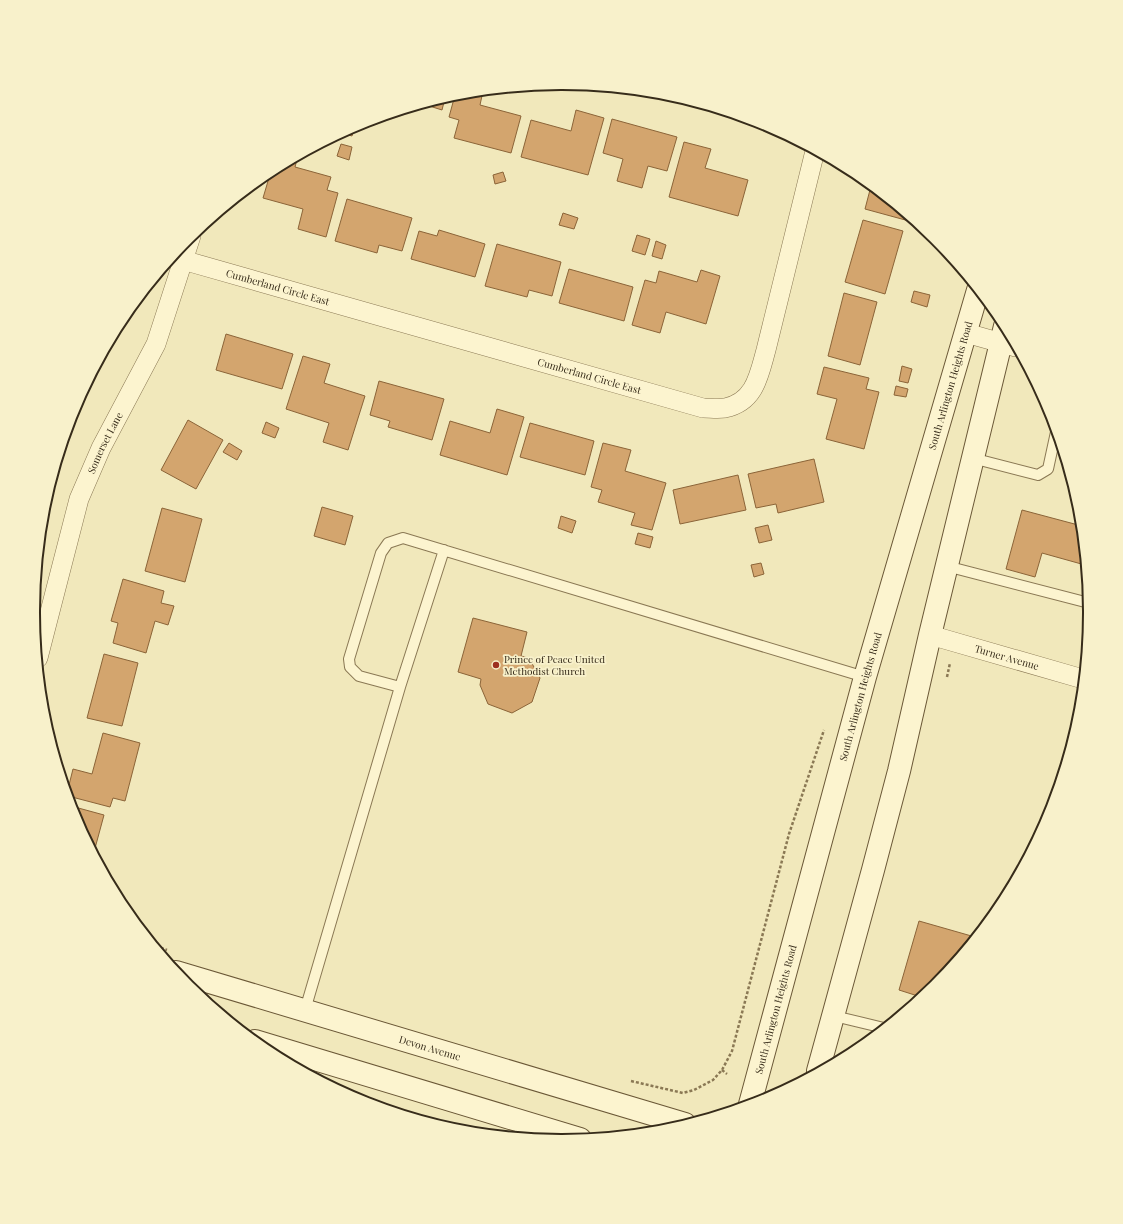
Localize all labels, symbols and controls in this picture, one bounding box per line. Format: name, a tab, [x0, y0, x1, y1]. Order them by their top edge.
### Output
street label: Cumberland Circle East	[224, 266, 332, 309]
street label: South Arlington Heights Road	[925, 319, 976, 451]
street label: Cumberland Circle East	[536, 354, 643, 397]
street label: Somerset Lane	[84, 410, 126, 476]
street label: South Arlington Heights Road	[836, 630, 885, 763]
street label: Turner Avenue	[973, 641, 1041, 673]
place label: Prince of Peace United Methodist Church	[504, 652, 605, 678]
marker: Prince of Peace United Methodist Church	[491, 660, 501, 670]
street label: South Arlington Heights Road	[751, 943, 800, 1076]
street label: Devon Avenue	[397, 1032, 462, 1064]

